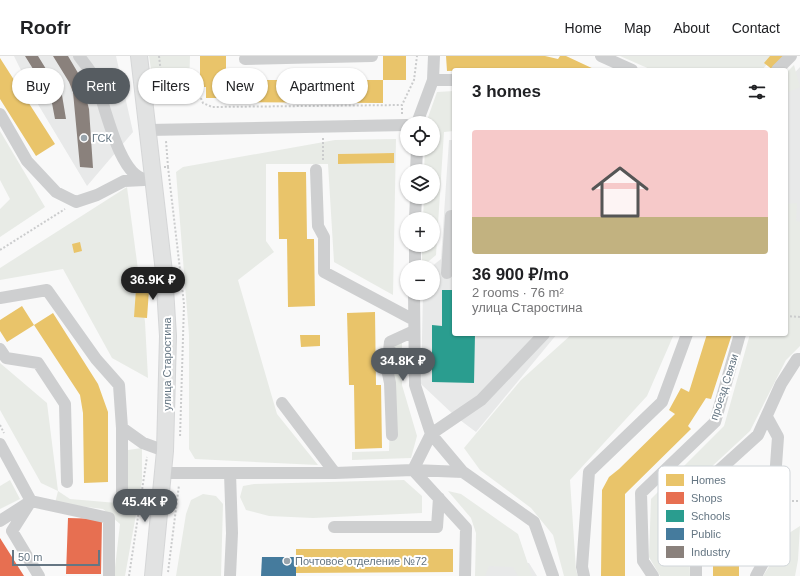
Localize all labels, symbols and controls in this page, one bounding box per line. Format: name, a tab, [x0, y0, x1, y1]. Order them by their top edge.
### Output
text: Roofr	[20, 17, 71, 38]
text: Home	[565, 20, 602, 36]
text: Map	[624, 20, 651, 36]
text: About	[673, 20, 710, 36]
text: Contact	[732, 20, 780, 36]
chip: Buy	[12, 68, 64, 104]
chip: Rent	[72, 68, 130, 104]
chip: Filters	[138, 68, 204, 104]
chip: New	[212, 68, 268, 104]
chip: Apartment	[276, 68, 368, 104]
icon: filters	[746, 81, 768, 103]
text: 3 homes	[472, 82, 541, 101]
map controls	[400, 116, 440, 300]
button: locate	[400, 116, 440, 156]
place label: ГСК	[92, 132, 112, 144]
marker: ГСК	[79, 133, 89, 143]
icon: home	[584, 156, 656, 228]
button: layers	[400, 164, 440, 204]
button: +	[400, 212, 440, 252]
button: −	[400, 260, 440, 300]
text: 36 900 ₽/mo	[472, 265, 569, 284]
pin: 36.9K ₽	[116, 267, 190, 301]
text: 36.9K ₽	[130, 272, 176, 287]
text: 2 rooms · 76 m²	[472, 285, 564, 300]
text: улица Старостина	[472, 300, 582, 315]
street label: улица Старостина	[161, 316, 173, 411]
pin: 34.8K ₽	[366, 348, 440, 382]
street label: проезд Связи	[708, 352, 740, 422]
text: 34.8K ₽	[380, 353, 426, 368]
legend	[658, 466, 790, 566]
text: Homes	[691, 474, 726, 486]
pin: 45.4K ₽	[108, 489, 182, 523]
text: Shops	[691, 492, 723, 504]
text: 45.4K ₽	[122, 494, 168, 509]
text: Schools	[691, 510, 731, 522]
text: Public	[691, 528, 721, 540]
text: Industry	[691, 546, 731, 558]
scale bar	[12, 548, 100, 567]
text: 50 m	[18, 551, 42, 563]
place label: Почтовое отделение №72	[295, 555, 427, 567]
marker: Почтовое отделение №72	[282, 556, 292, 566]

